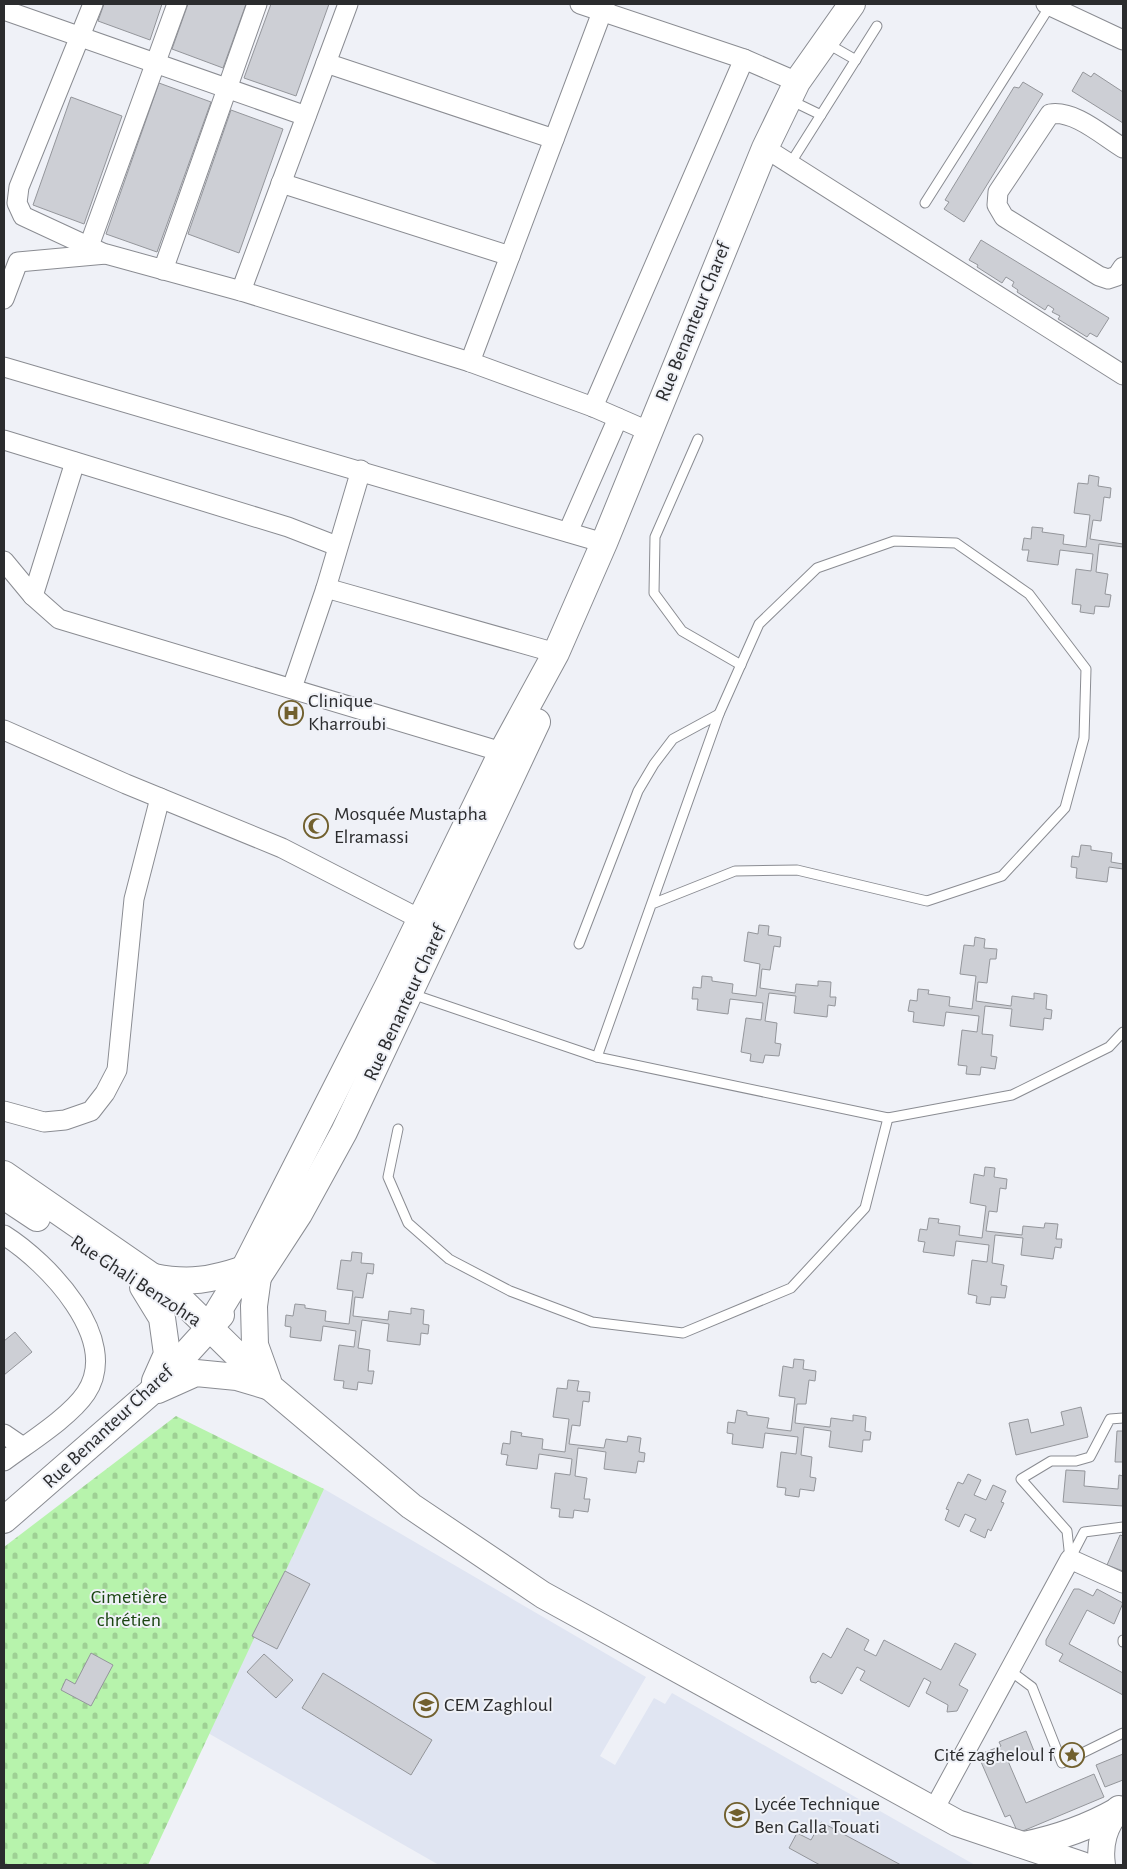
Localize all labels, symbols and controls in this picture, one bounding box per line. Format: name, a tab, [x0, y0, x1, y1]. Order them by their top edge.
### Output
street label: Rue Benanteur Charef	[652, 239, 734, 404]
place label: Clinique Kharroubi	[308, 691, 386, 734]
hospital icon: Clinique Kharroubi	[278, 700, 304, 726]
place label: Mosquée Mustapha Elramassi	[334, 804, 487, 847]
mosque icon: Mosquée Mustapha Elramassi	[303, 813, 329, 839]
street label: Rue Benanteur Charef	[360, 921, 450, 1084]
street label: Rue Ghali Benzohra	[67, 1231, 205, 1331]
street label: Rue Benanteur Charef	[39, 1361, 177, 1492]
park label: Cimetière chrétien	[91, 1587, 167, 1630]
school or university icon: CEM Zaghloul	[413, 1692, 439, 1718]
place label: CEM Zaghloul	[444, 1695, 553, 1715]
place icon: Cité zagheloul f	[1059, 1742, 1085, 1768]
place label: Cité zagheloul f	[934, 1745, 1055, 1765]
place label: Lycée Technique Ben Galla Touati	[754, 1794, 880, 1837]
school or university icon: Lycée Technique Ben Galla Touati	[724, 1802, 750, 1828]

